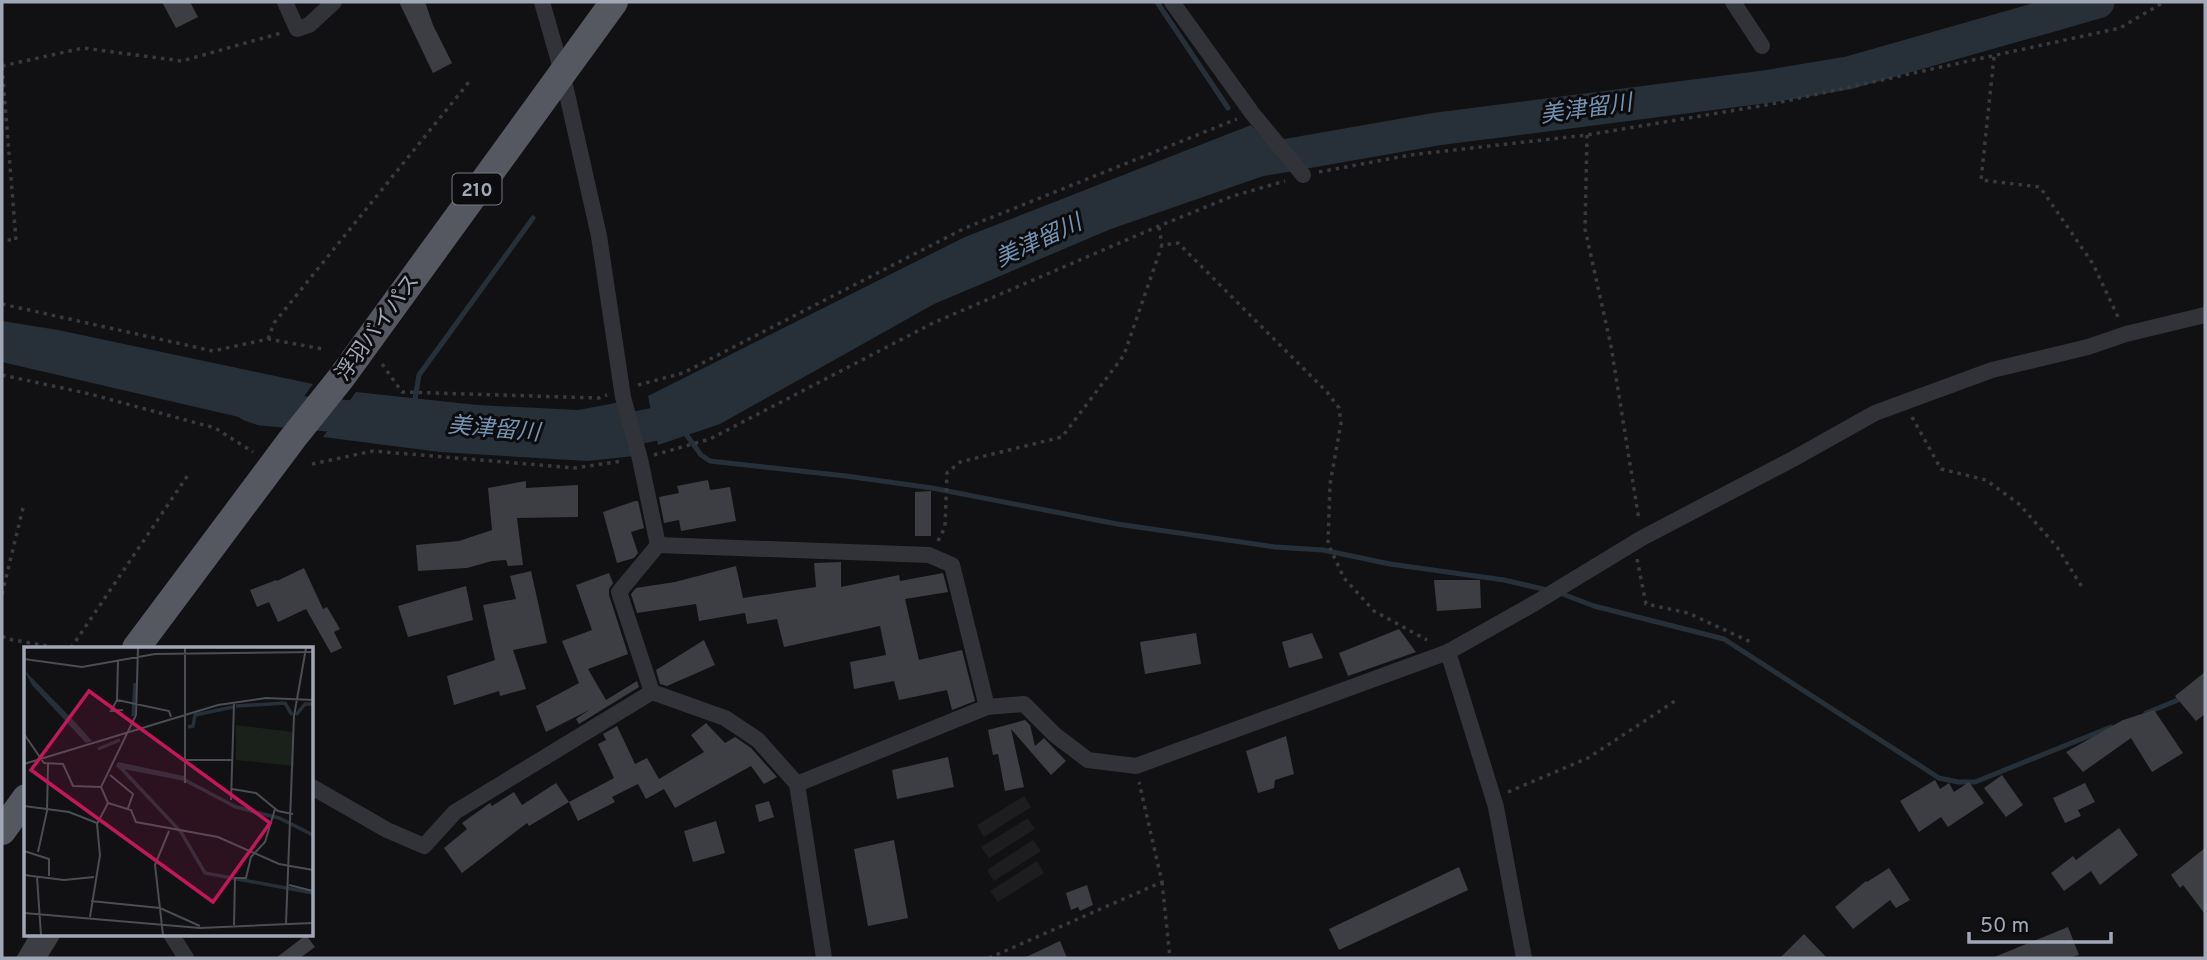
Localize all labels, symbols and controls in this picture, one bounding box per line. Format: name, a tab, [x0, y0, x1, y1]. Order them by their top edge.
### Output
water label: 美津留川	[1539, 89, 1637, 131]
road number: 210	[452, 174, 502, 204]
water label: 美津留川	[991, 208, 1090, 275]
street label: 浮羽バイパス	[330, 269, 426, 387]
water label: 美津留川	[447, 412, 544, 449]
inset map	[24, 647, 313, 936]
scale bar	[1969, 900, 2111, 944]
text: 50 m	[1980, 913, 2029, 940]

